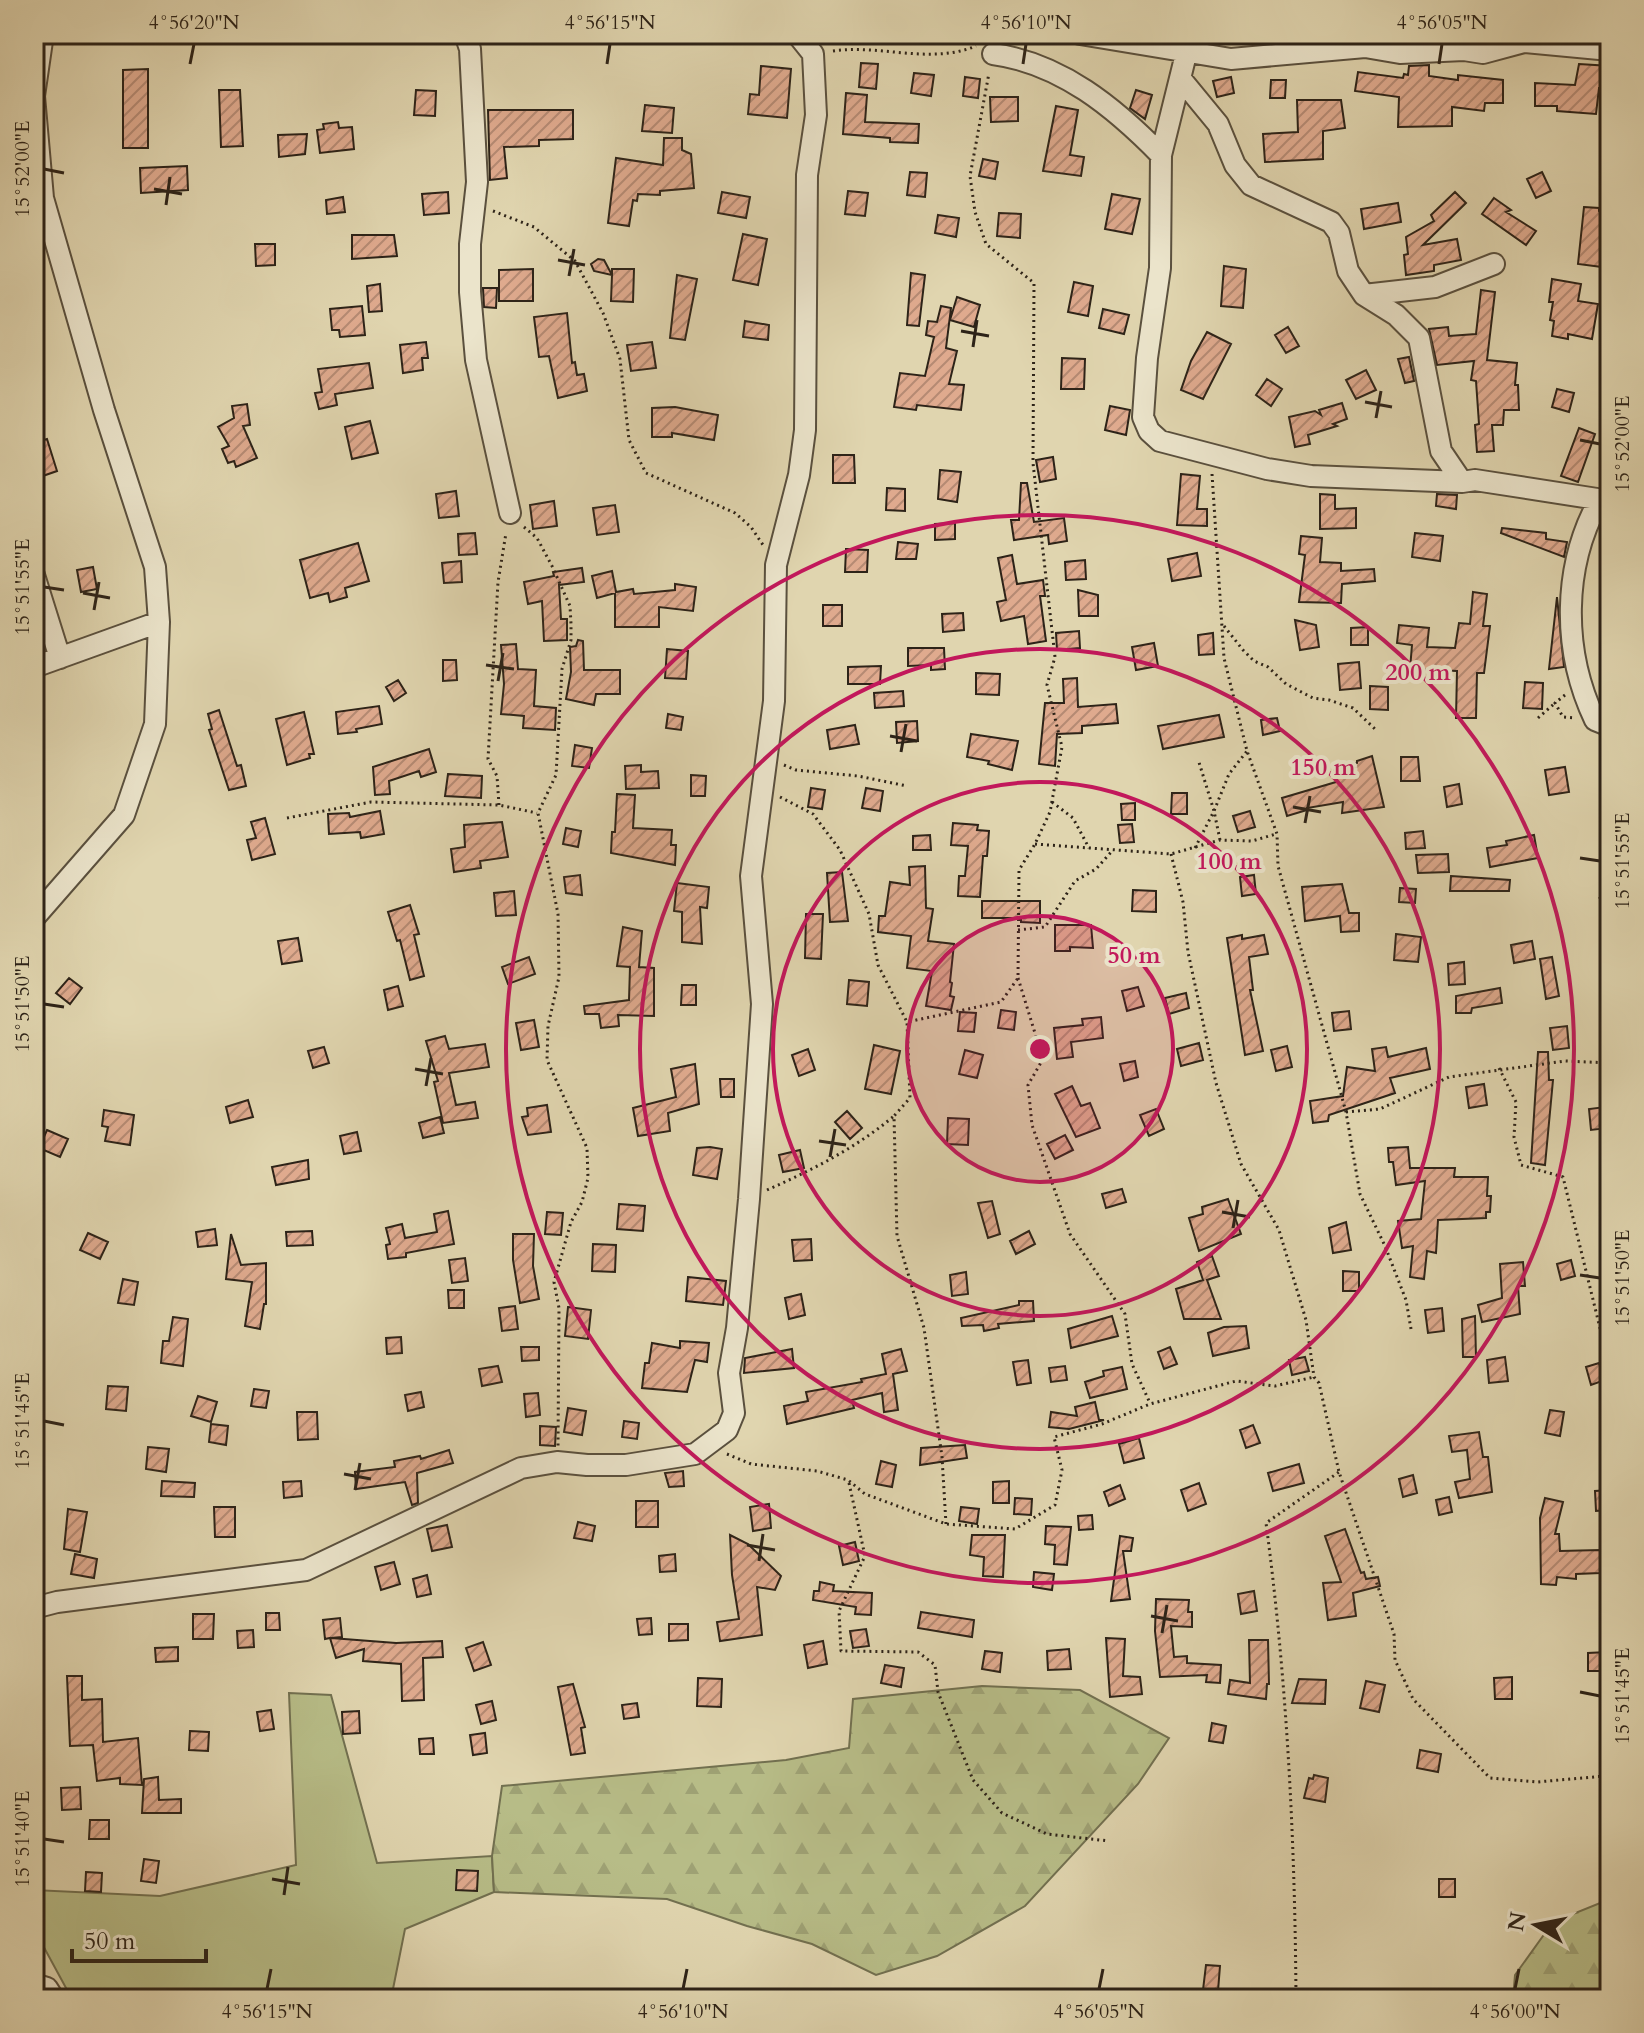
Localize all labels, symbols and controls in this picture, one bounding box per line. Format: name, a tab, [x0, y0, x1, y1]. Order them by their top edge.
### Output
text: 4°56'20"N	[148, 9, 240, 36]
text: 4°56'15"N	[564, 9, 656, 36]
text: 4°56'10"N	[980, 9, 1072, 36]
text: 4°56'05"N	[1396, 9, 1488, 36]
text: 15°52'00"E	[9, 121, 36, 217]
text: 15°52'00"E	[1609, 396, 1636, 492]
text: 15°51'55"E	[9, 539, 36, 635]
text: 200 m	[1385, 656, 1452, 689]
text: 150 m	[1290, 751, 1357, 784]
text: 15°51'55"E	[1609, 813, 1636, 909]
text: 100 m	[1196, 845, 1263, 878]
text: 50 m	[1107, 939, 1161, 972]
text: 15°51'50"E	[9, 956, 36, 1052]
centre of rings	[1026, 1035, 1054, 1063]
text: 15°51'50"E	[1609, 1230, 1636, 1326]
text: 15°51'45"E	[9, 1373, 36, 1469]
text: 15°51'45"E	[1609, 1648, 1636, 1744]
text: 15°51'40"E	[9, 1791, 36, 1887]
north arrow	[1496, 1885, 1576, 1965]
text: N	[1501, 1910, 1534, 1934]
scale bar	[72, 1913, 206, 1963]
text: 50 m	[84, 1925, 136, 1958]
text: 4°56'15"N	[221, 1998, 313, 2025]
text: 4°56'10"N	[637, 1998, 729, 2025]
text: 4°56'05"N	[1053, 1998, 1145, 2025]
text: 4°56'00"N	[1469, 1998, 1561, 2025]

